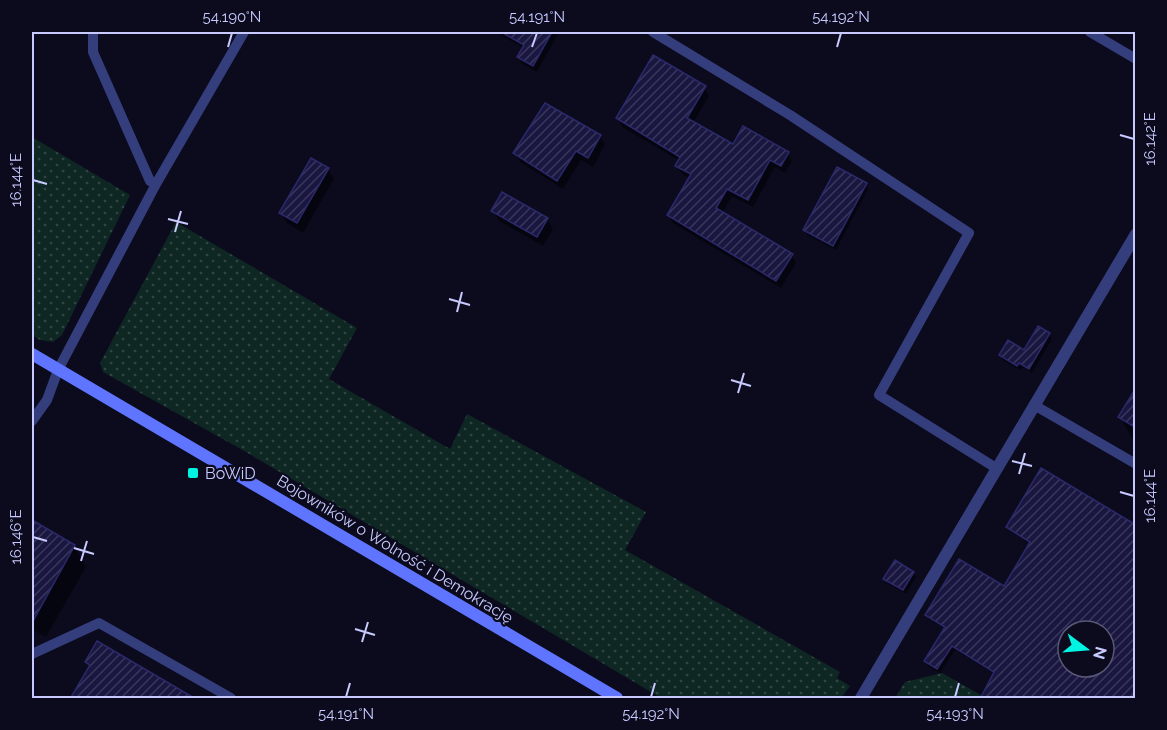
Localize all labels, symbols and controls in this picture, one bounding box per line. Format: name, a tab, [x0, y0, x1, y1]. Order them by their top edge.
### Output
text: 54.190°N	[203, 8, 261, 26]
text: 54.191°N	[509, 8, 565, 26]
text: 54.192°N	[812, 8, 870, 26]
text: 16.142°E	[1141, 112, 1159, 166]
text: 16.144°E	[7, 153, 25, 207]
place label: BoWiD	[205, 464, 256, 483]
marker: BoWiD	[186, 466, 200, 480]
text: 16.144°E	[1141, 469, 1159, 523]
street label: Bojowników o Wolność i Demokrację	[274, 471, 516, 627]
text: 16.146°E	[7, 509, 25, 565]
north arrow	[1056, 619, 1116, 679]
text: N	[1089, 645, 1111, 661]
text: 54.191°N	[318, 705, 374, 723]
text: 54.192°N	[622, 705, 680, 723]
text: 54.193°N	[926, 705, 984, 723]

